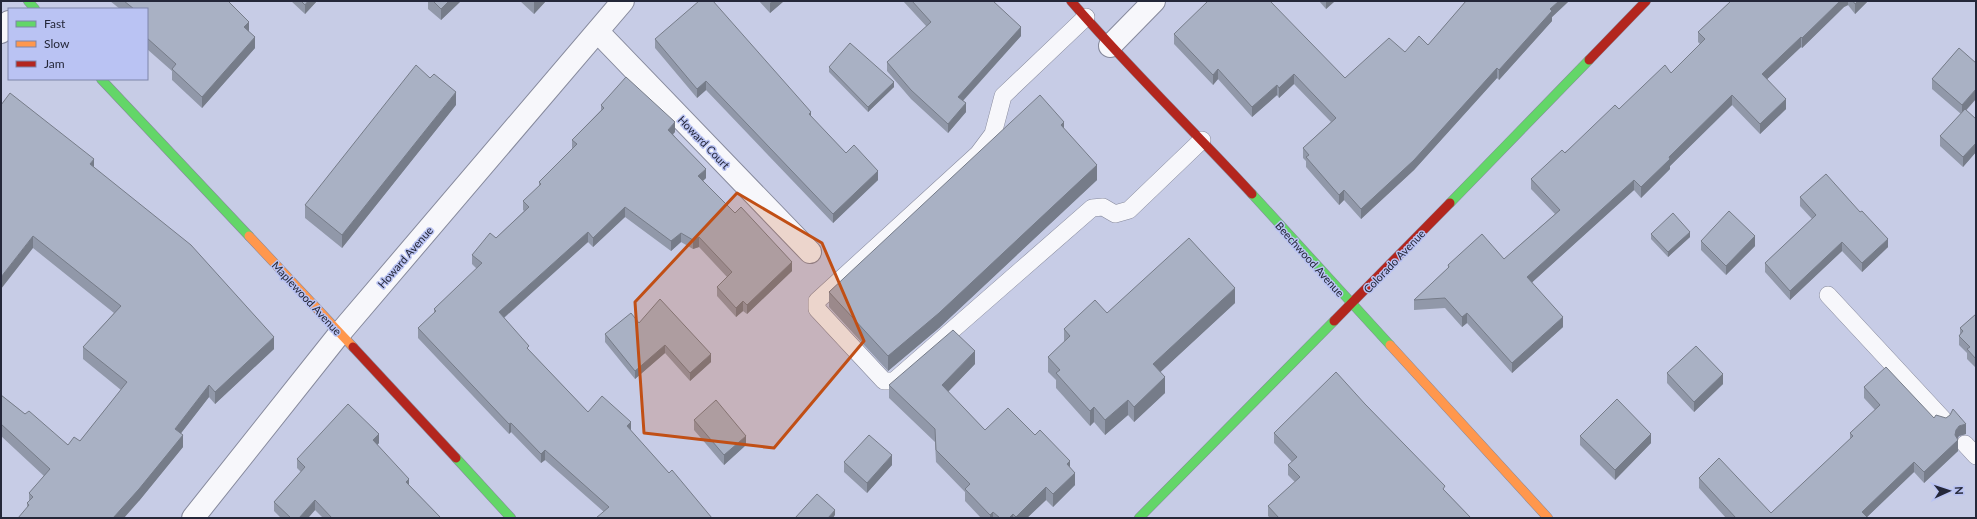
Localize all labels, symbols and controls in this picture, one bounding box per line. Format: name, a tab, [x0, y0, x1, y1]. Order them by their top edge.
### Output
legend	[8, 8, 148, 80]
text: Fast	[44, 16, 66, 31]
text: Slow	[44, 36, 70, 51]
text: Jam	[44, 56, 65, 71]
street label: Howard Court	[675, 113, 733, 171]
street label: Beechwood Avenue	[1273, 219, 1347, 299]
street label: Howard Avenue	[375, 223, 435, 290]
street label: Colorado Avenue	[1361, 227, 1428, 295]
street label: Maplewood Avenue	[269, 258, 345, 338]
north arrow	[1929, 471, 1969, 511]
text: N	[1953, 486, 1966, 495]

